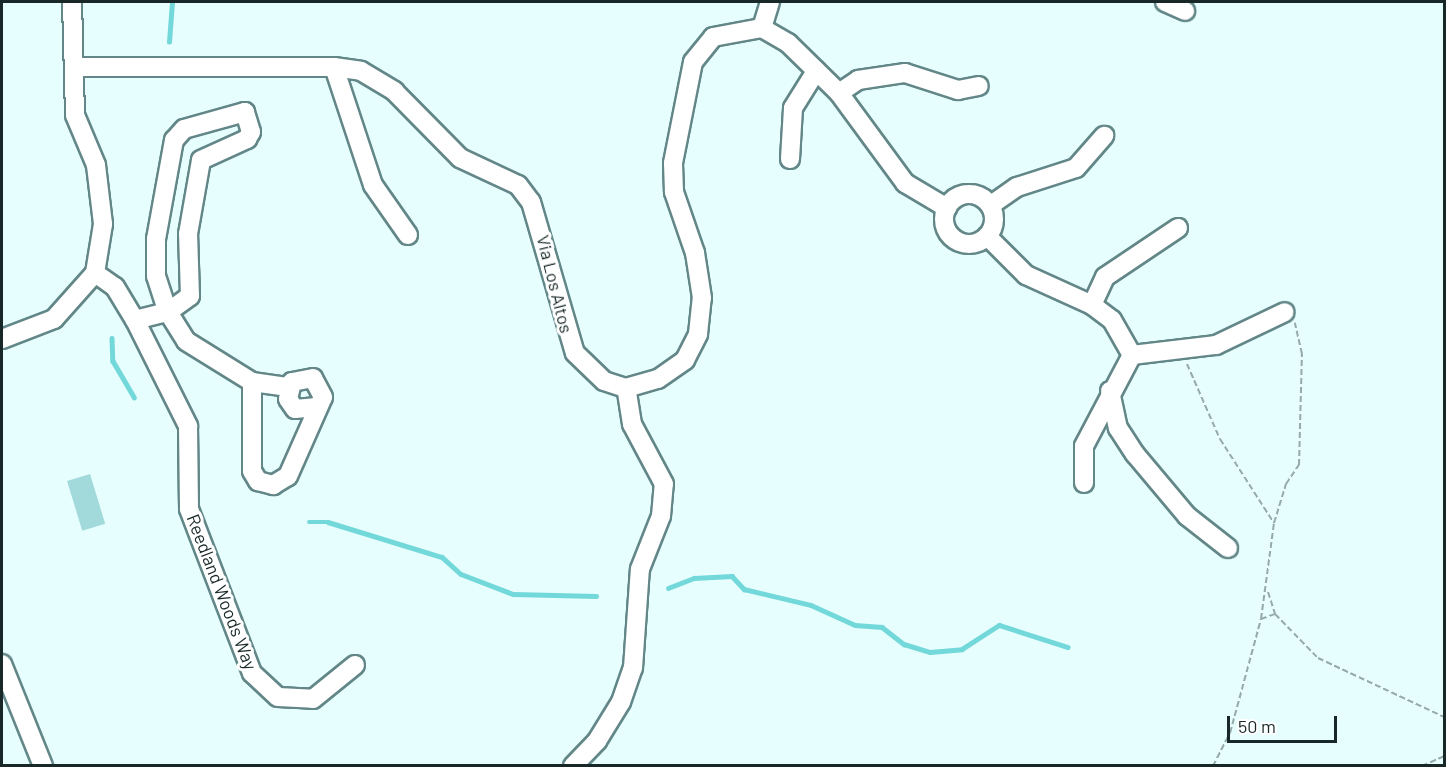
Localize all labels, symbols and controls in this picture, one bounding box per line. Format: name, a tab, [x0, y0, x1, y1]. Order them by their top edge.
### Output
street label: Via Los Altos	[532, 233, 578, 335]
street label: Reedland Woods Way	[182, 511, 262, 673]
scale bar	[1230, 704, 1340, 742]
text: 50 m	[1238, 715, 1276, 737]

